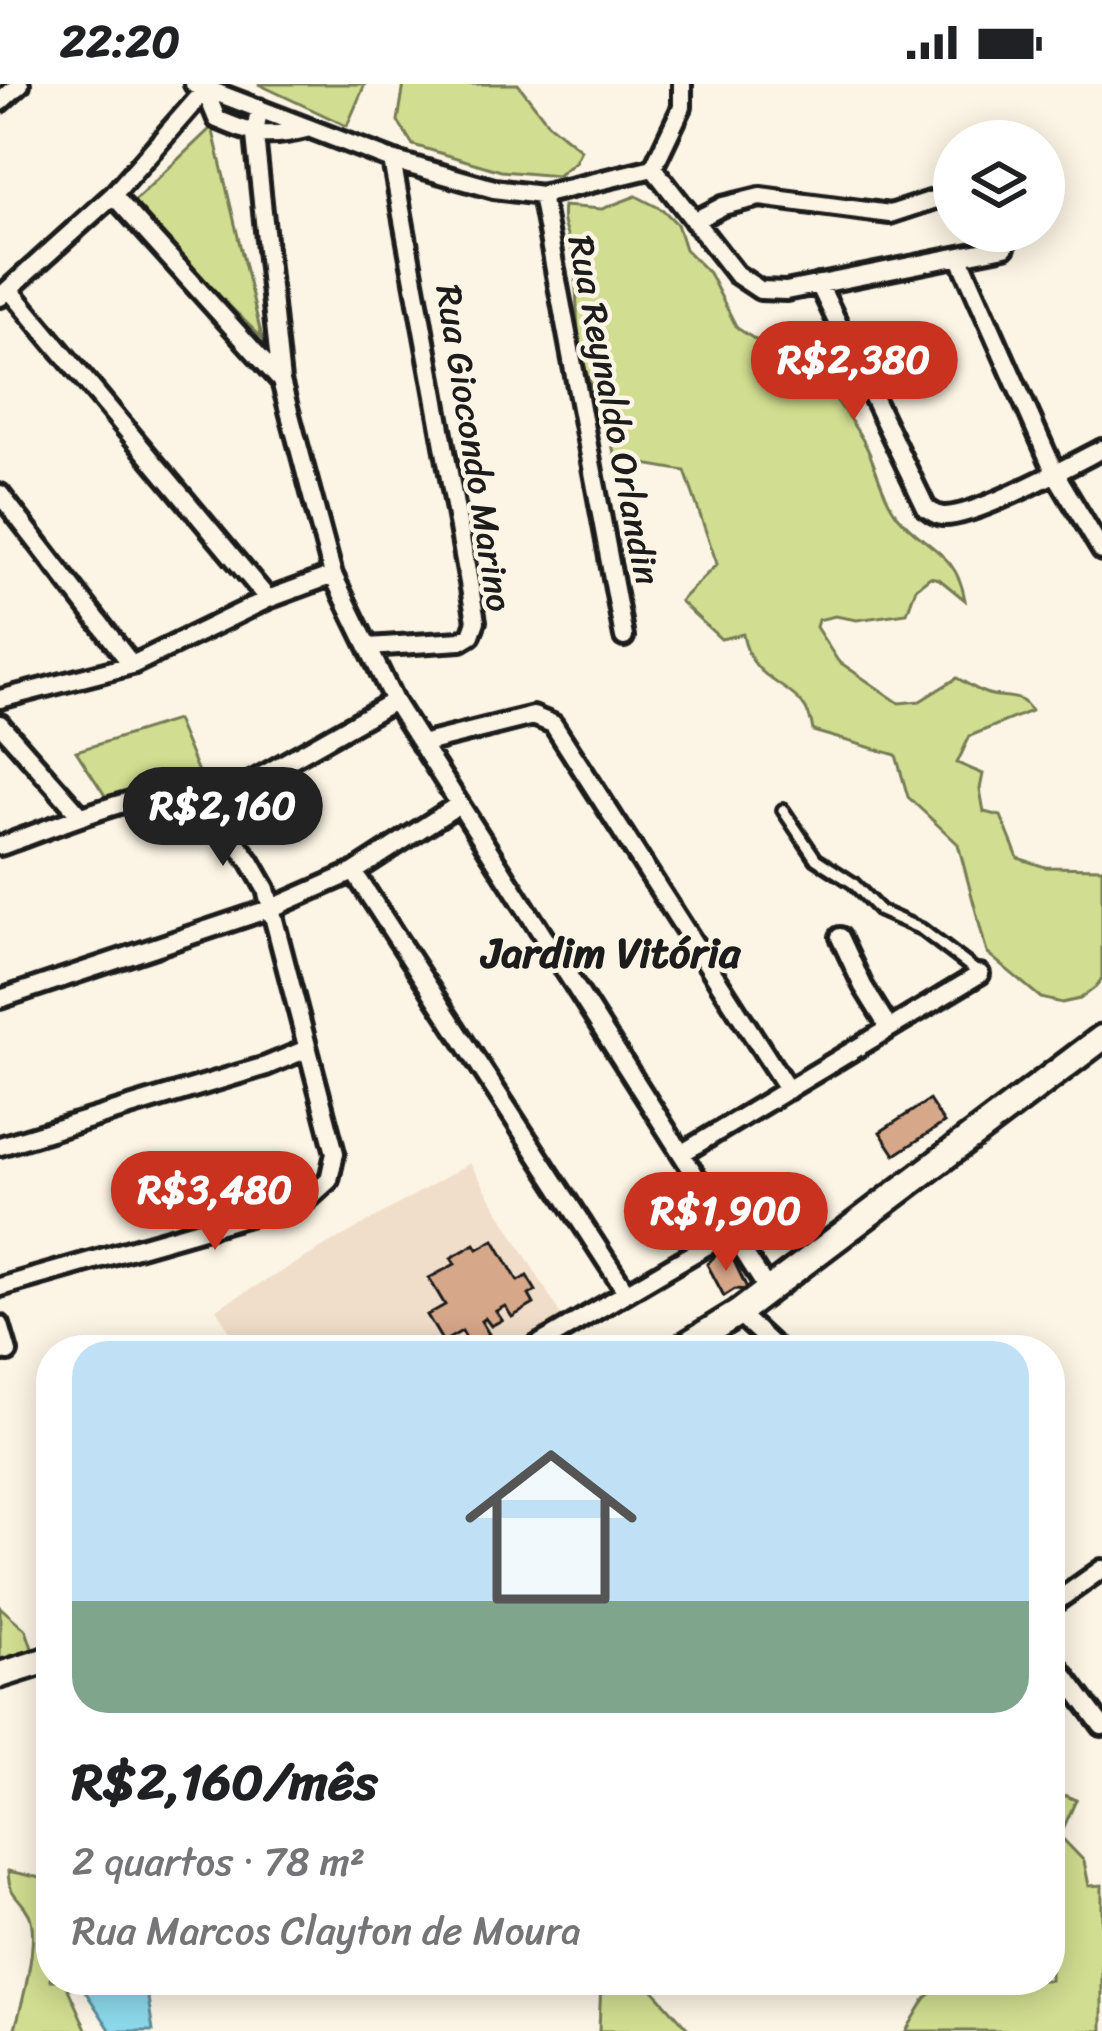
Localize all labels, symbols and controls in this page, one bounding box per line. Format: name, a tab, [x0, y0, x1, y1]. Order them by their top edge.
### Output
text: 22:20	[60, 2, 180, 82]
map controls	[933, 120, 1065, 252]
button: layers	[933, 120, 1065, 252]
street label: Rua Reynaldo Orlandin	[549, 230, 679, 591]
street label: Rua Giocondo Marino	[417, 280, 531, 616]
pin: R$2,380	[743, 321, 965, 423]
text: R$2,380	[778, 325, 930, 394]
pin: R$2,160	[112, 767, 334, 869]
text: R$2,160	[150, 771, 296, 840]
district label: Jardim Vitória	[480, 916, 741, 990]
pin: R$3,480	[104, 1151, 326, 1253]
text: R$3,480	[138, 1155, 292, 1224]
pin: R$1,900	[615, 1172, 837, 1274]
text: R$1,900	[651, 1176, 801, 1245]
icon: home	[443, 1419, 659, 1635]
text: R$2,160/mês	[72, 1737, 378, 1827]
text: 2 quartos · 78 m²	[72, 1827, 365, 1896]
text: Rua Marcos Clayton de Moura	[72, 1896, 581, 1965]

